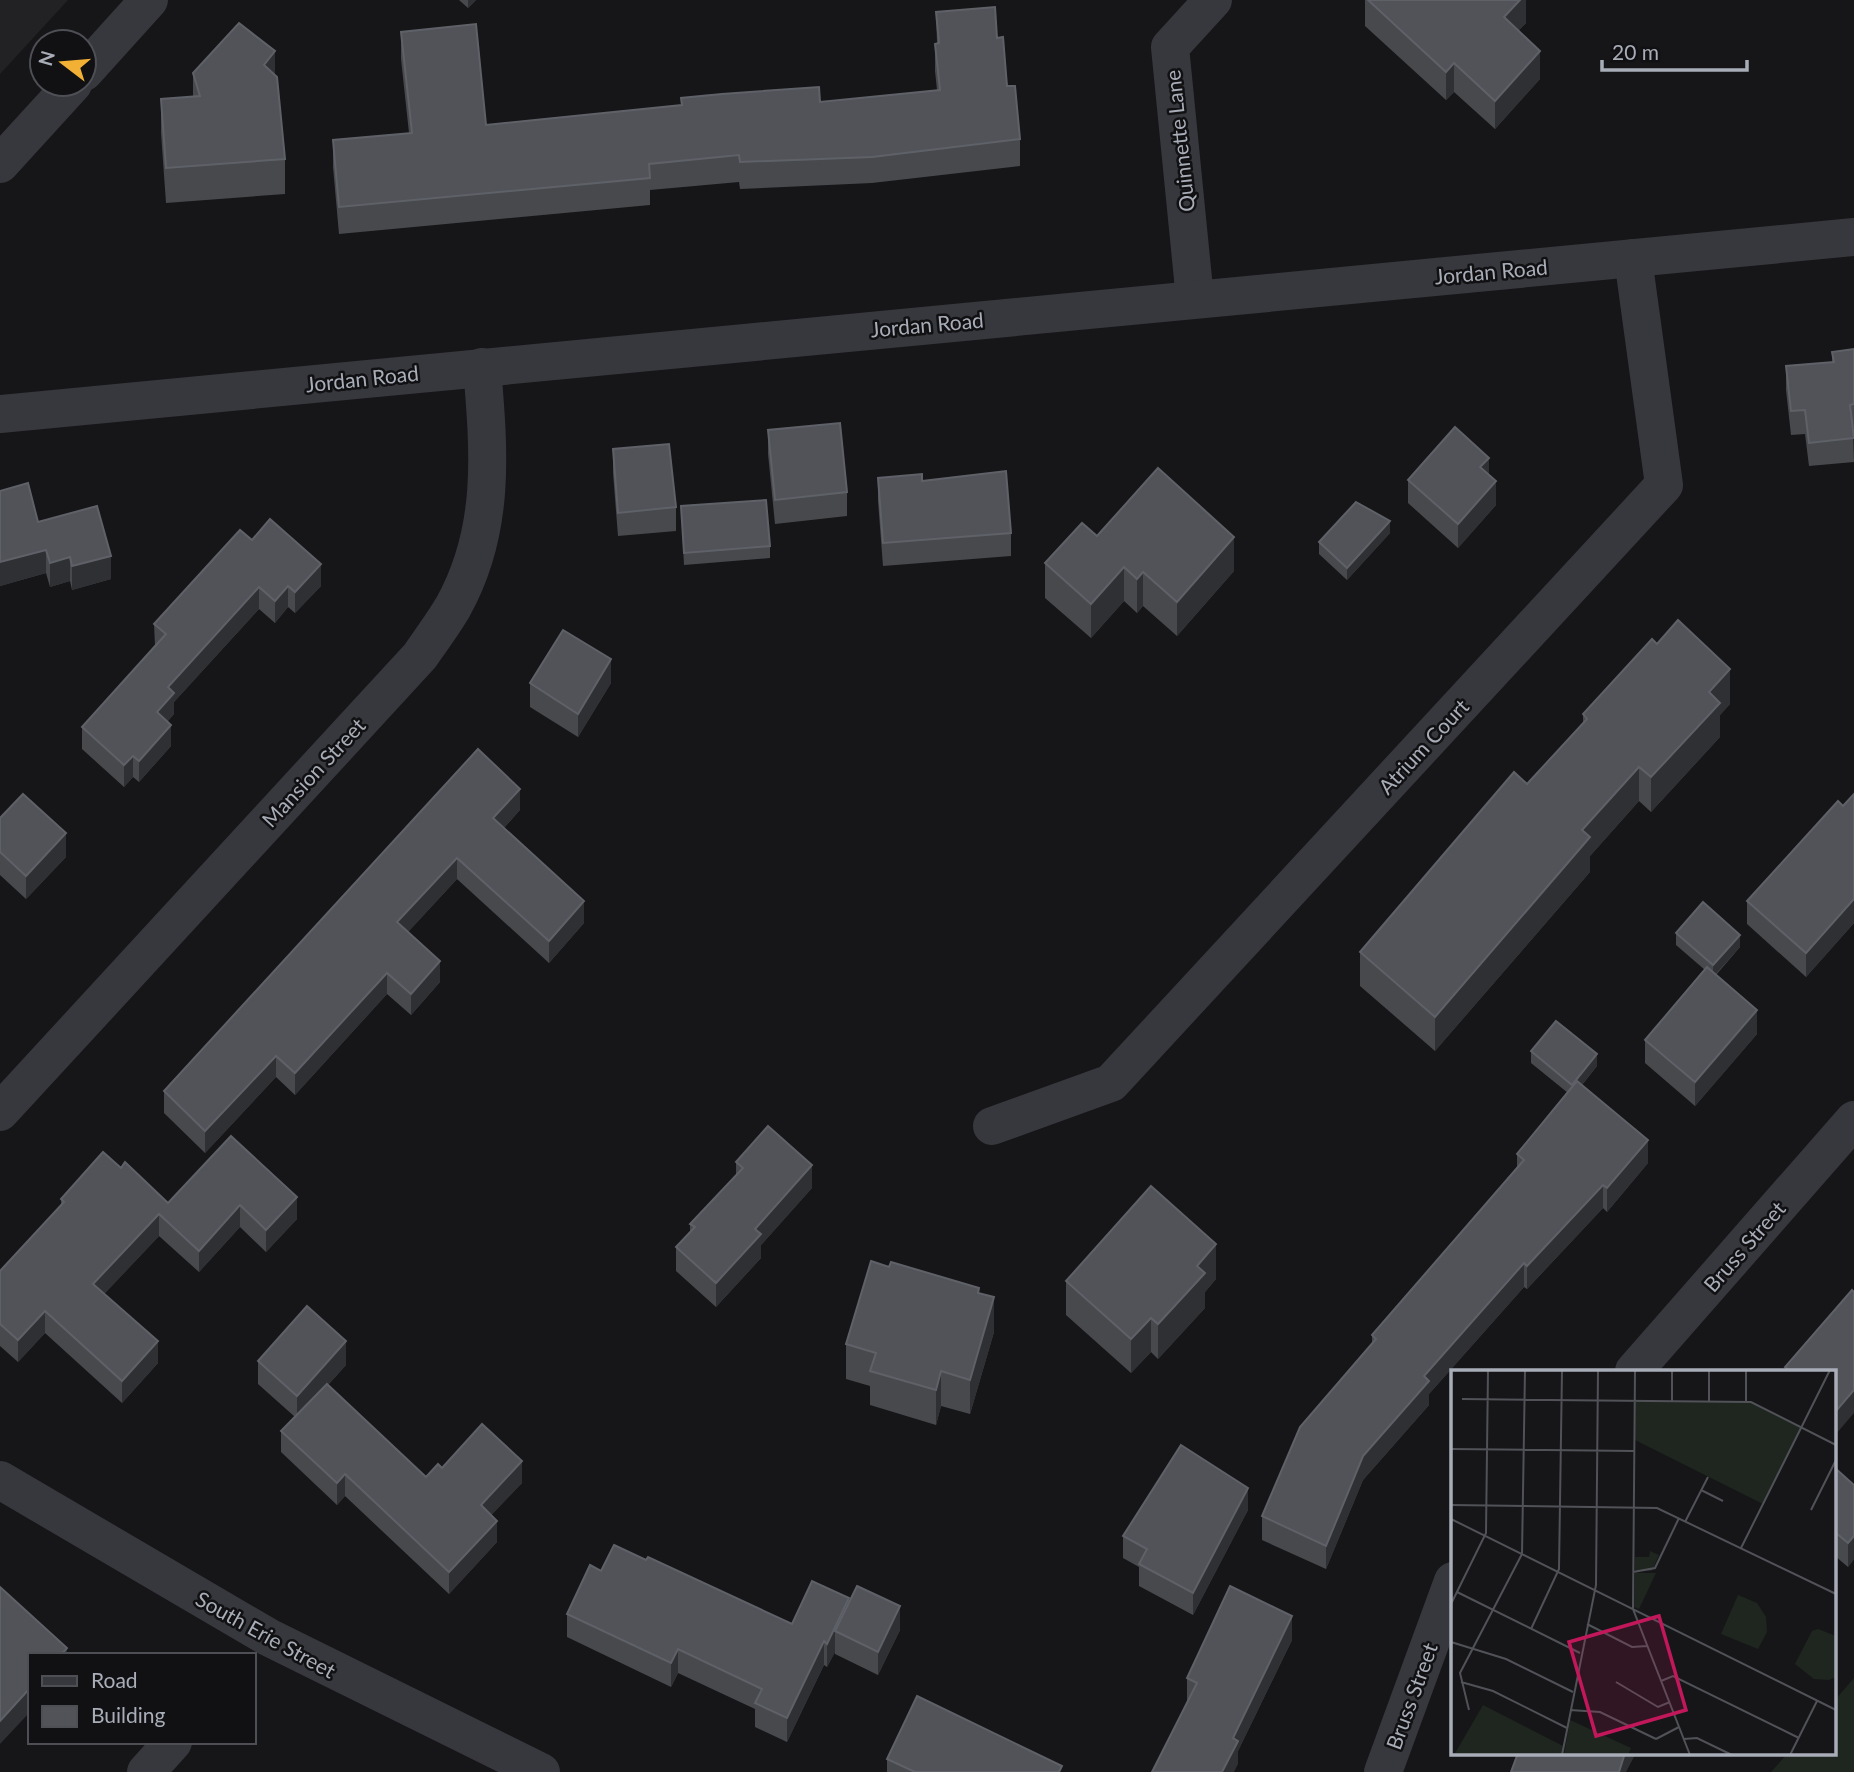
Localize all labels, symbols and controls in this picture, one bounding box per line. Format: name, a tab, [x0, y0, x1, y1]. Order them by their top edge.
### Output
north arrow	[28, 28, 98, 98]
scale bar	[1602, 28, 1747, 72]
text: 20 m	[1612, 39, 1659, 64]
text: N	[33, 48, 59, 68]
street label: Quinnette Lane	[1159, 69, 1199, 213]
street label: Jordan Road	[1433, 254, 1549, 288]
street label: Jordan Road	[869, 307, 985, 341]
street label: Jordan Road	[304, 360, 420, 396]
street label: Atrium Court	[1373, 693, 1474, 799]
street label: Mansion Street	[256, 712, 370, 832]
street label: Bruss Street	[1698, 1195, 1790, 1296]
inset map	[1451, 1370, 1836, 1754]
street label: South Erie Street	[192, 1585, 341, 1683]
street label: Bruss Street	[1380, 1639, 1442, 1753]
legend	[28, 1653, 256, 1744]
text: Road	[91, 1667, 138, 1692]
text: Building	[91, 1702, 166, 1727]

